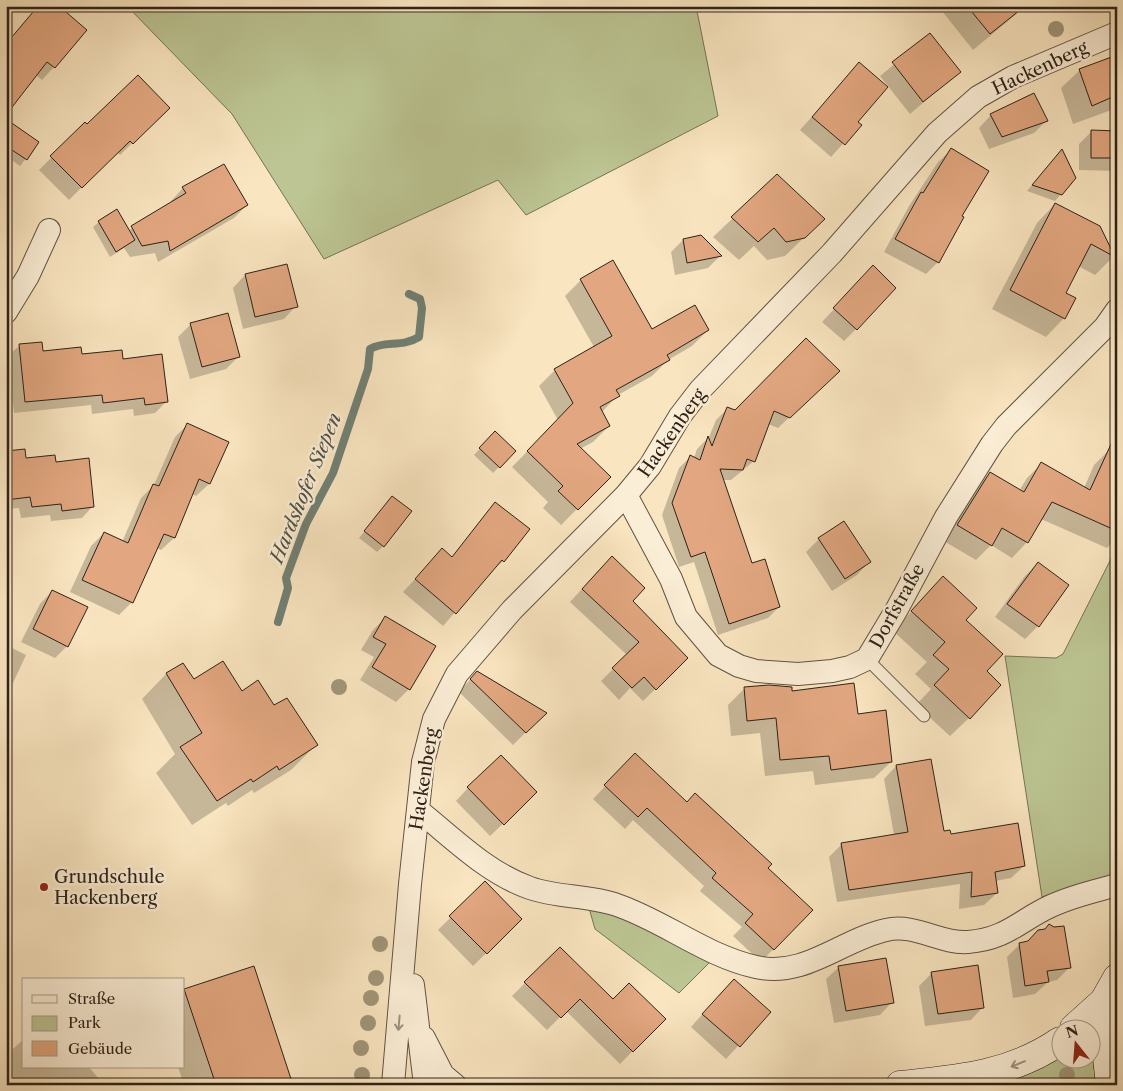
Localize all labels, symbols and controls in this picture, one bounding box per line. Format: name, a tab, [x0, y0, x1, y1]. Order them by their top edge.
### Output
street label: Hackenberg	[989, 36, 1092, 100]
street label: Hackenberg	[633, 384, 711, 482]
water label: Hardshofer Siepen	[264, 410, 346, 568]
street label: Dorfstraße	[865, 560, 929, 652]
street label: Hackenberg	[405, 726, 443, 832]
place label: Grundschule Hackenberg	[54, 866, 164, 909]
marker: Grundschule Hackenberg	[38, 881, 50, 893]
legend	[22, 978, 185, 1068]
text: Straße	[68, 989, 115, 1008]
text: Park	[68, 1013, 102, 1032]
one-way arrow	[394, 1014, 404, 1030]
north arrow	[1050, 1018, 1100, 1068]
text: N	[1064, 1021, 1081, 1042]
text: Gebäude	[68, 1039, 132, 1058]
one-way arrow	[1011, 1060, 1026, 1070]

